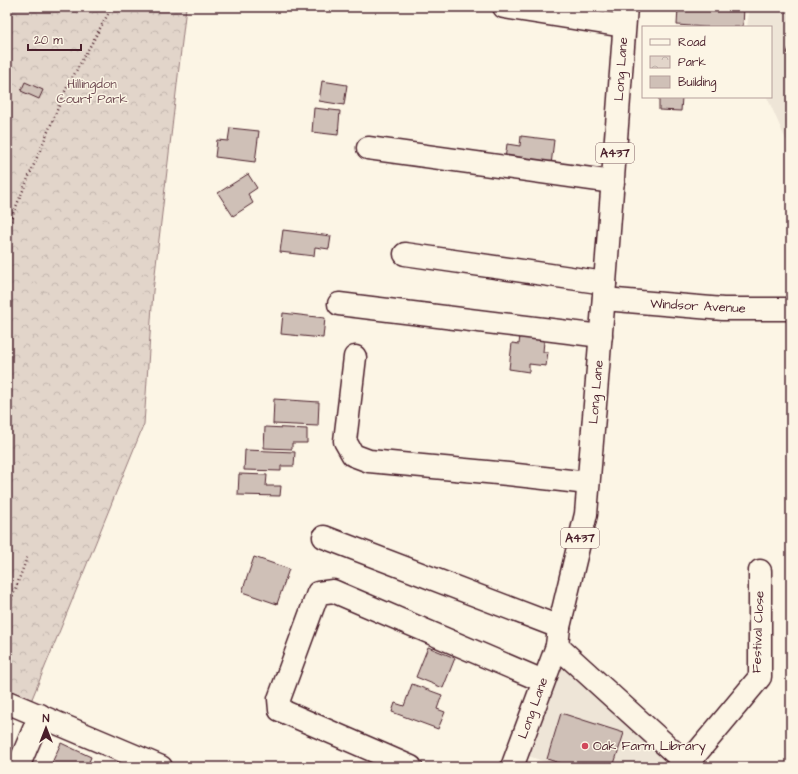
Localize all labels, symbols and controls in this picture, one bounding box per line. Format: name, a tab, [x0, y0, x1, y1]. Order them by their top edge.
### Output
scale bar	[28, 26, 81, 52]
legend	[642, 26, 772, 98]
text: 20 m	[34, 32, 63, 49]
text: Road	[678, 34, 706, 51]
street label: Long Lane	[610, 37, 633, 102]
text: Park	[678, 54, 706, 71]
text: Building	[678, 74, 716, 92]
park label: Hillingdon Court Park	[57, 75, 127, 108]
road number: A437	[596, 143, 634, 163]
street label: Windsor Avenue	[650, 295, 746, 317]
street label: Long Lane	[584, 359, 609, 425]
road number: A437	[561, 528, 599, 548]
street label: Festival Close	[748, 590, 768, 674]
street label: Long Lane	[514, 675, 553, 741]
north arrow	[26, 708, 66, 748]
text: N	[43, 711, 50, 726]
place label: Oak Farm Library	[593, 737, 706, 756]
marker: Oak Farm Library	[580, 741, 590, 751]

